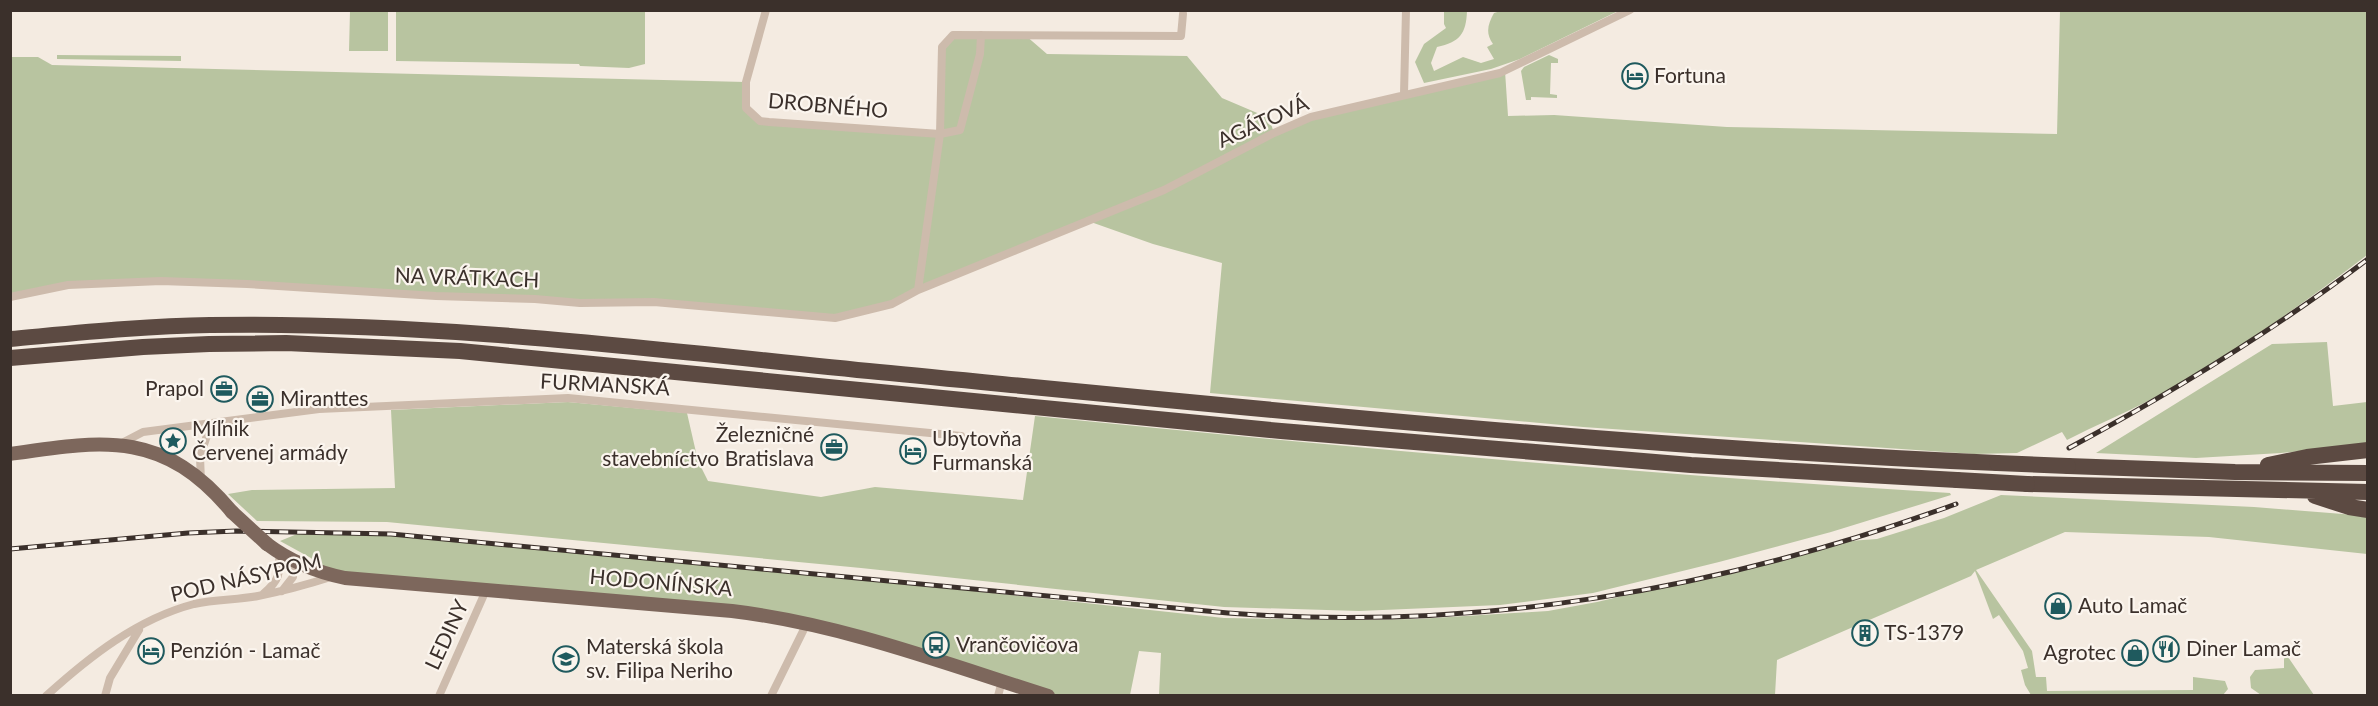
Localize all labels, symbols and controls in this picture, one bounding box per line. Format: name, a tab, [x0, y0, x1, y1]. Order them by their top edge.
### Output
hotel icon: Fortuna	[1620, 61, 1650, 91]
place label: Fortuna	[1654, 62, 1726, 87]
street label: DROBNÉHO	[767, 87, 889, 122]
street label: AGÁTOVÁ	[1213, 89, 1313, 152]
street label: NA VRÁTKACH	[394, 261, 540, 292]
street label: FURMANSKÁ	[540, 368, 671, 399]
office icon: Prapol	[209, 374, 239, 404]
place label: Prapol	[145, 375, 204, 400]
office icon: Miranttes	[245, 384, 275, 414]
place label: Miranttes	[280, 385, 368, 410]
place label: Míľnik Červenej armády	[192, 415, 348, 464]
place label: Železničné stavebníctvo Bratislava	[602, 421, 814, 470]
place label: Ubytovňa Furmanská	[932, 425, 1032, 474]
place icon: Míľnik Červenej armády	[158, 426, 188, 456]
office icon: Železničné stavebníctvo Bratislava	[819, 432, 849, 462]
hotel icon: Ubytovňa Furmanská	[898, 436, 928, 466]
street label: POD NÁSYPOM	[168, 547, 324, 606]
street label: HODONÍNSKA	[589, 563, 734, 600]
shop icon: Auto Lamač	[2043, 591, 2073, 621]
place label: Auto Lamač	[2078, 592, 2187, 617]
street label: LEDINY	[419, 595, 473, 673]
building icon: TS-1379	[1850, 618, 1880, 648]
place label: TS-1379	[1884, 619, 1964, 644]
bus stop icon: Vrančovičova	[921, 630, 951, 660]
place label: Vrančovičova	[956, 631, 1079, 656]
place label: Materská škola sv. Filipa Neriho	[586, 633, 733, 682]
restaurant icon: Diner Lamač	[2151, 634, 2181, 664]
place label: Diner Lamač	[2186, 635, 2301, 660]
hotel icon: Penzión - Lamač	[136, 636, 166, 666]
place label: Penzión - Lamač	[170, 637, 321, 662]
shop icon: Agrotec	[2120, 638, 2150, 668]
place label: Agrotec	[2043, 639, 2116, 664]
school or university icon: Materská škola sv. Filipa Neriho	[551, 644, 581, 674]

